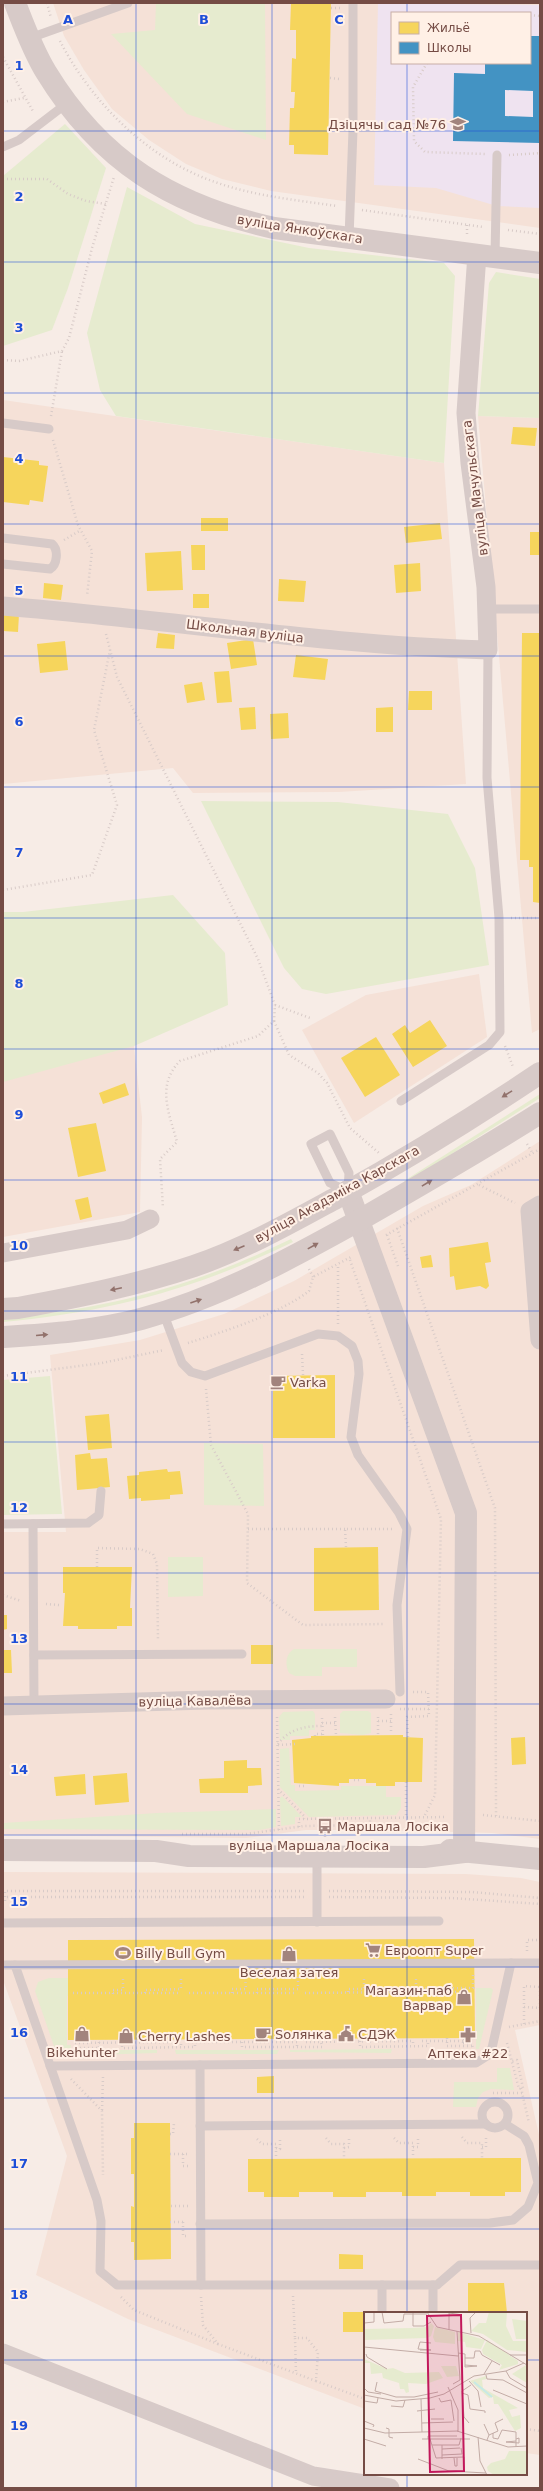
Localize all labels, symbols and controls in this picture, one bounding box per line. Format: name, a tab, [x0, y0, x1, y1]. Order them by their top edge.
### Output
text: A	[63, 12, 73, 27]
text: B	[199, 12, 209, 27]
text: C	[334, 12, 344, 27]
legend	[391, 12, 531, 64]
text: Жильё	[427, 21, 470, 35]
text: Школы	[427, 41, 472, 55]
text: 1	[14, 58, 24, 73]
school or university icon: Дзіцячы сад №76	[449, 115, 467, 133]
place label: Дзіцячы сад №76	[328, 117, 446, 132]
text: 2	[14, 189, 24, 204]
street label: вуліца Янкоўскага	[236, 212, 364, 246]
text: 3	[14, 320, 24, 335]
street label: вуліца Мачульскага	[459, 419, 491, 557]
text: 4	[14, 451, 24, 466]
text: 5	[14, 583, 24, 598]
street label: Школьная вуліца	[185, 616, 305, 646]
text: 6	[14, 714, 24, 729]
text: 7	[14, 845, 24, 860]
text: 8	[14, 976, 24, 991]
one-way arrow	[501, 1091, 513, 1098]
text: 9	[14, 1107, 24, 1122]
street label: вуліца Акадэміка Карскага	[252, 1142, 422, 1246]
one-way arrow	[421, 1179, 433, 1186]
text: 10	[10, 1238, 28, 1253]
one-way arrow	[307, 1242, 319, 1249]
one-way arrow	[232, 1245, 244, 1251]
one-way arrow	[110, 1286, 122, 1292]
one-way arrow	[190, 1298, 202, 1304]
one-way arrow	[36, 1331, 48, 1338]
text: 11	[10, 1369, 28, 1384]
cafe icon: Varka	[269, 1373, 287, 1391]
place label: Varka	[290, 1375, 326, 1390]
text: 12	[10, 1500, 28, 1515]
text: 13	[10, 1631, 28, 1646]
street label: вуліца Кавалёва	[138, 1693, 252, 1709]
text: 14	[10, 1762, 28, 1777]
bus stop icon: Маршала Лосіка	[316, 1817, 334, 1835]
place label: Маршала Лосіка	[337, 1819, 449, 1834]
street label: вуліца Маршала Лосіка	[229, 1838, 389, 1853]
text: 15	[10, 1894, 28, 1909]
supermarket icon: Евроопт Super	[364, 1941, 382, 1959]
place label: Евроопт Super	[385, 1943, 484, 1958]
sports icon: Billy Bull Gym	[114, 1944, 132, 1962]
shop icon: Веселая затея	[280, 1945, 298, 1963]
place label: Billy Bull Gym	[135, 1946, 226, 1961]
place label: Веселая затея	[240, 1965, 338, 1980]
place label: Магазин-паб Варвар	[365, 1983, 452, 2013]
shop icon: Магазин-паб Варвар	[455, 1988, 473, 2006]
text: 16	[10, 2025, 28, 2040]
shop icon: Bikehunter	[73, 2025, 91, 2043]
cafe icon: Sолянка	[254, 2025, 272, 2043]
public building icon: СДЭК	[337, 2025, 355, 2043]
pharmacy icon: Аптека #22	[459, 2026, 477, 2044]
shop icon: Cherry Lashes	[117, 2027, 135, 2045]
place label: Sолянка	[275, 2027, 332, 2042]
place label: СДЭК	[358, 2027, 396, 2042]
place label: Cherry Lashes	[138, 2029, 231, 2044]
place label: Bikehunter	[47, 2045, 118, 2060]
place label: Аптека #22	[428, 2046, 508, 2061]
text: 17	[10, 2156, 28, 2171]
text: 18	[10, 2287, 28, 2302]
inset map	[364, 2312, 527, 2475]
text: 19	[10, 2418, 28, 2433]

